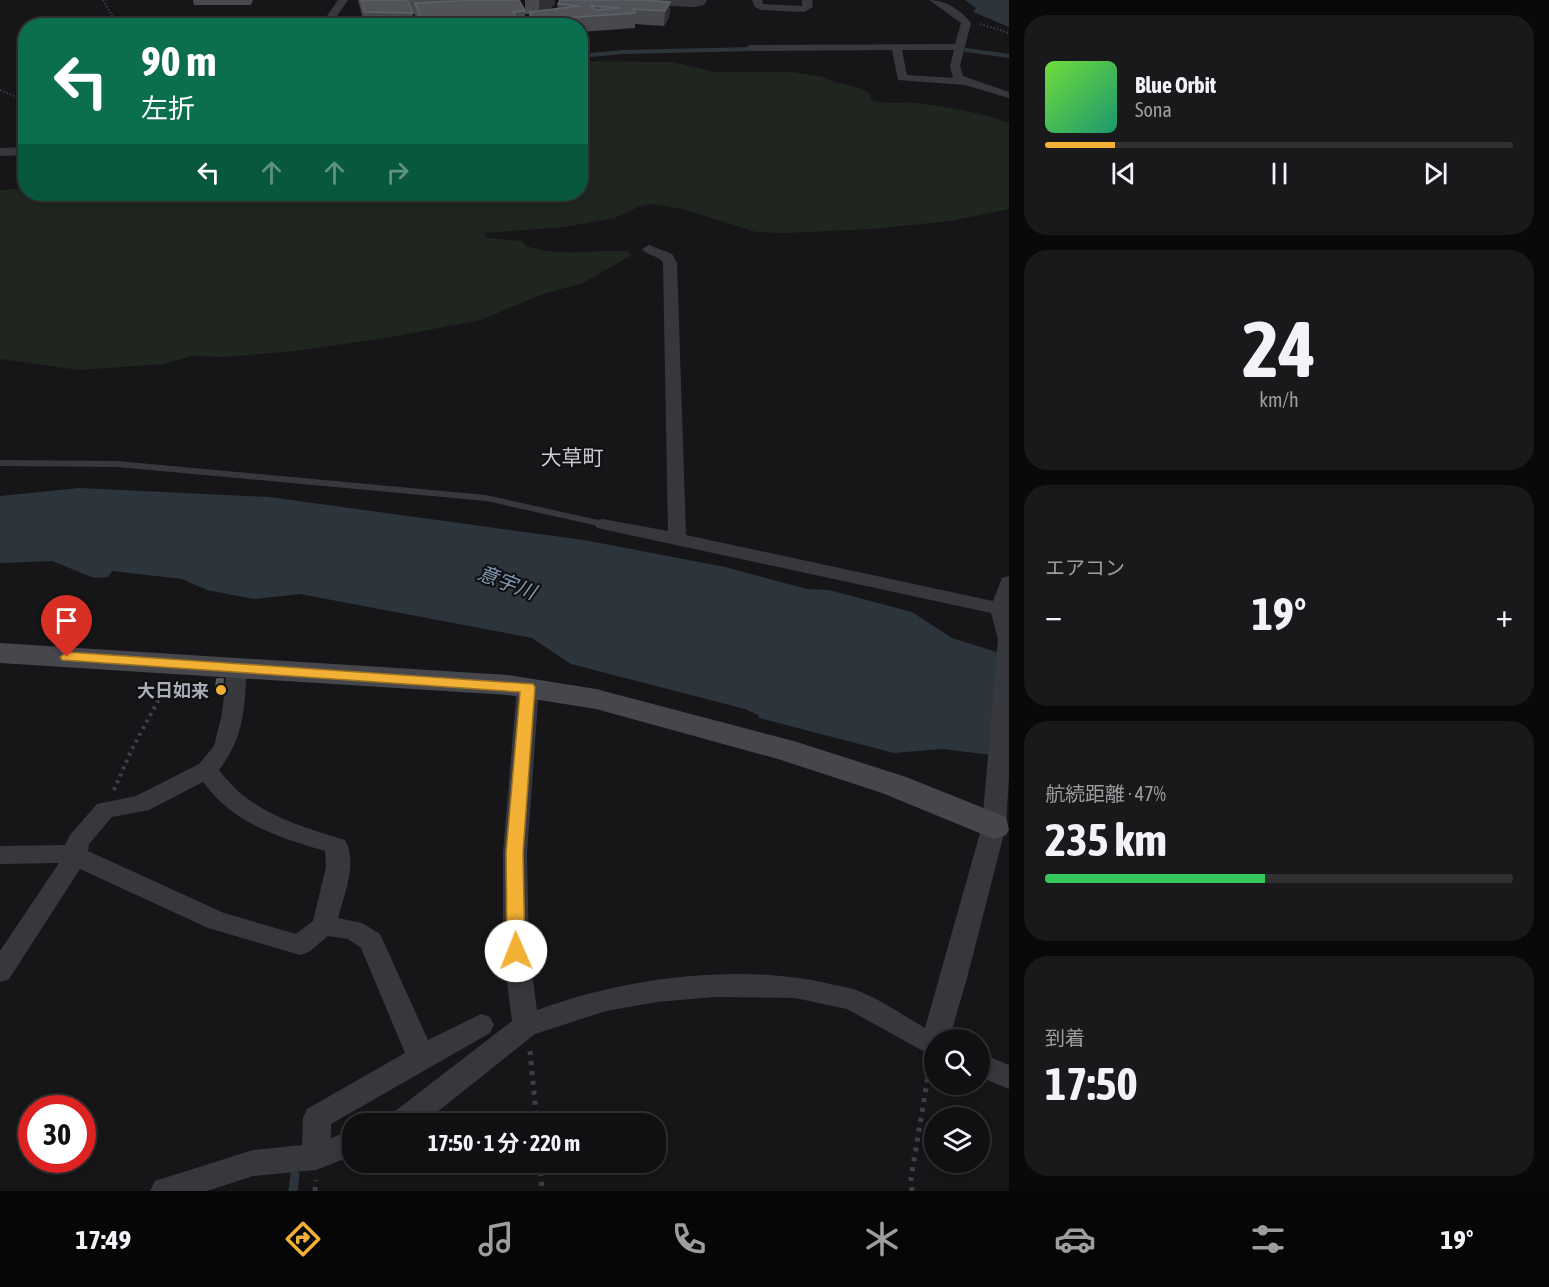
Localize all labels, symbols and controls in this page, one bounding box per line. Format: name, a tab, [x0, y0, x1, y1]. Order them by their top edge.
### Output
text: 90 m	[141, 37, 216, 85]
icon: left	[42, 42, 120, 120]
text: Blue Orbit	[1135, 72, 1216, 98]
text: 左折	[141, 93, 195, 124]
text: Sona	[1135, 98, 1172, 121]
icon: left	[192, 156, 225, 189]
icon: ahead	[255, 156, 288, 189]
icon: ahead	[318, 156, 351, 189]
icon: right	[381, 156, 414, 189]
icon: previous	[1107, 157, 1140, 190]
icon: pause	[1263, 157, 1296, 190]
icon: next	[1419, 157, 1452, 190]
text: 24	[1242, 304, 1316, 394]
text: km/h	[1259, 388, 1299, 411]
district label: 大草町	[541, 445, 604, 469]
text: エアコン	[1045, 556, 1125, 579]
water label: 意宇川	[475, 561, 541, 604]
text: 19°	[1252, 588, 1306, 640]
pin	[41, 595, 92, 657]
text: −	[1045, 596, 1062, 634]
text: +	[1496, 596, 1513, 634]
icon: arrive	[50, 604, 83, 637]
place label: 大日如来	[137, 680, 209, 701]
marker: 大日如来	[214, 683, 228, 697]
text: 航続距離 · 47%	[1045, 782, 1166, 805]
text: 235 km	[1045, 814, 1167, 866]
position arrow	[484, 919, 548, 983]
text: 到着	[1045, 1026, 1085, 1049]
map controls	[924, 1029, 990, 1173]
button: search	[924, 1029, 990, 1095]
text: 17:50	[1045, 1058, 1138, 1110]
speed limit sign: 30	[18, 1095, 96, 1173]
button: layers	[924, 1107, 990, 1173]
text: 17:50 · 1 分 · 220 m	[428, 1130, 580, 1156]
icon: directions	[282, 1218, 324, 1260]
icon: music	[475, 1218, 517, 1260]
icon: phone	[668, 1218, 710, 1260]
icon: climate	[861, 1218, 903, 1260]
icon: car	[1054, 1218, 1096, 1260]
icon: filters	[1247, 1218, 1289, 1260]
text: 17:49	[76, 1224, 131, 1255]
text: 19°	[1441, 1224, 1473, 1255]

